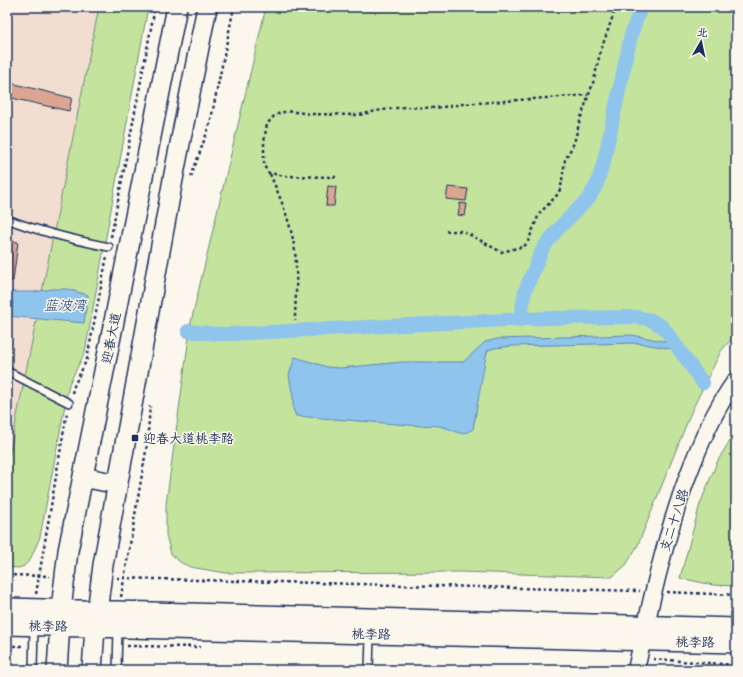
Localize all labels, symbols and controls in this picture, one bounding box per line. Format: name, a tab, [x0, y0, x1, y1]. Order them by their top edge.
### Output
north arrow	[681, 22, 721, 62]
text: 北	[696, 24, 709, 40]
water label: 蓝波湾	[44, 296, 88, 314]
street label: 迎春大道	[98, 311, 124, 365]
place label: 迎春大道桃李路	[143, 430, 234, 447]
marker: 迎春大道桃李路	[130, 433, 140, 443]
street label: 支二十八路	[656, 486, 692, 554]
street label: 桃李路	[28, 617, 68, 635]
street label: 桃李路	[351, 625, 391, 643]
street label: 桃李路	[675, 633, 715, 651]

